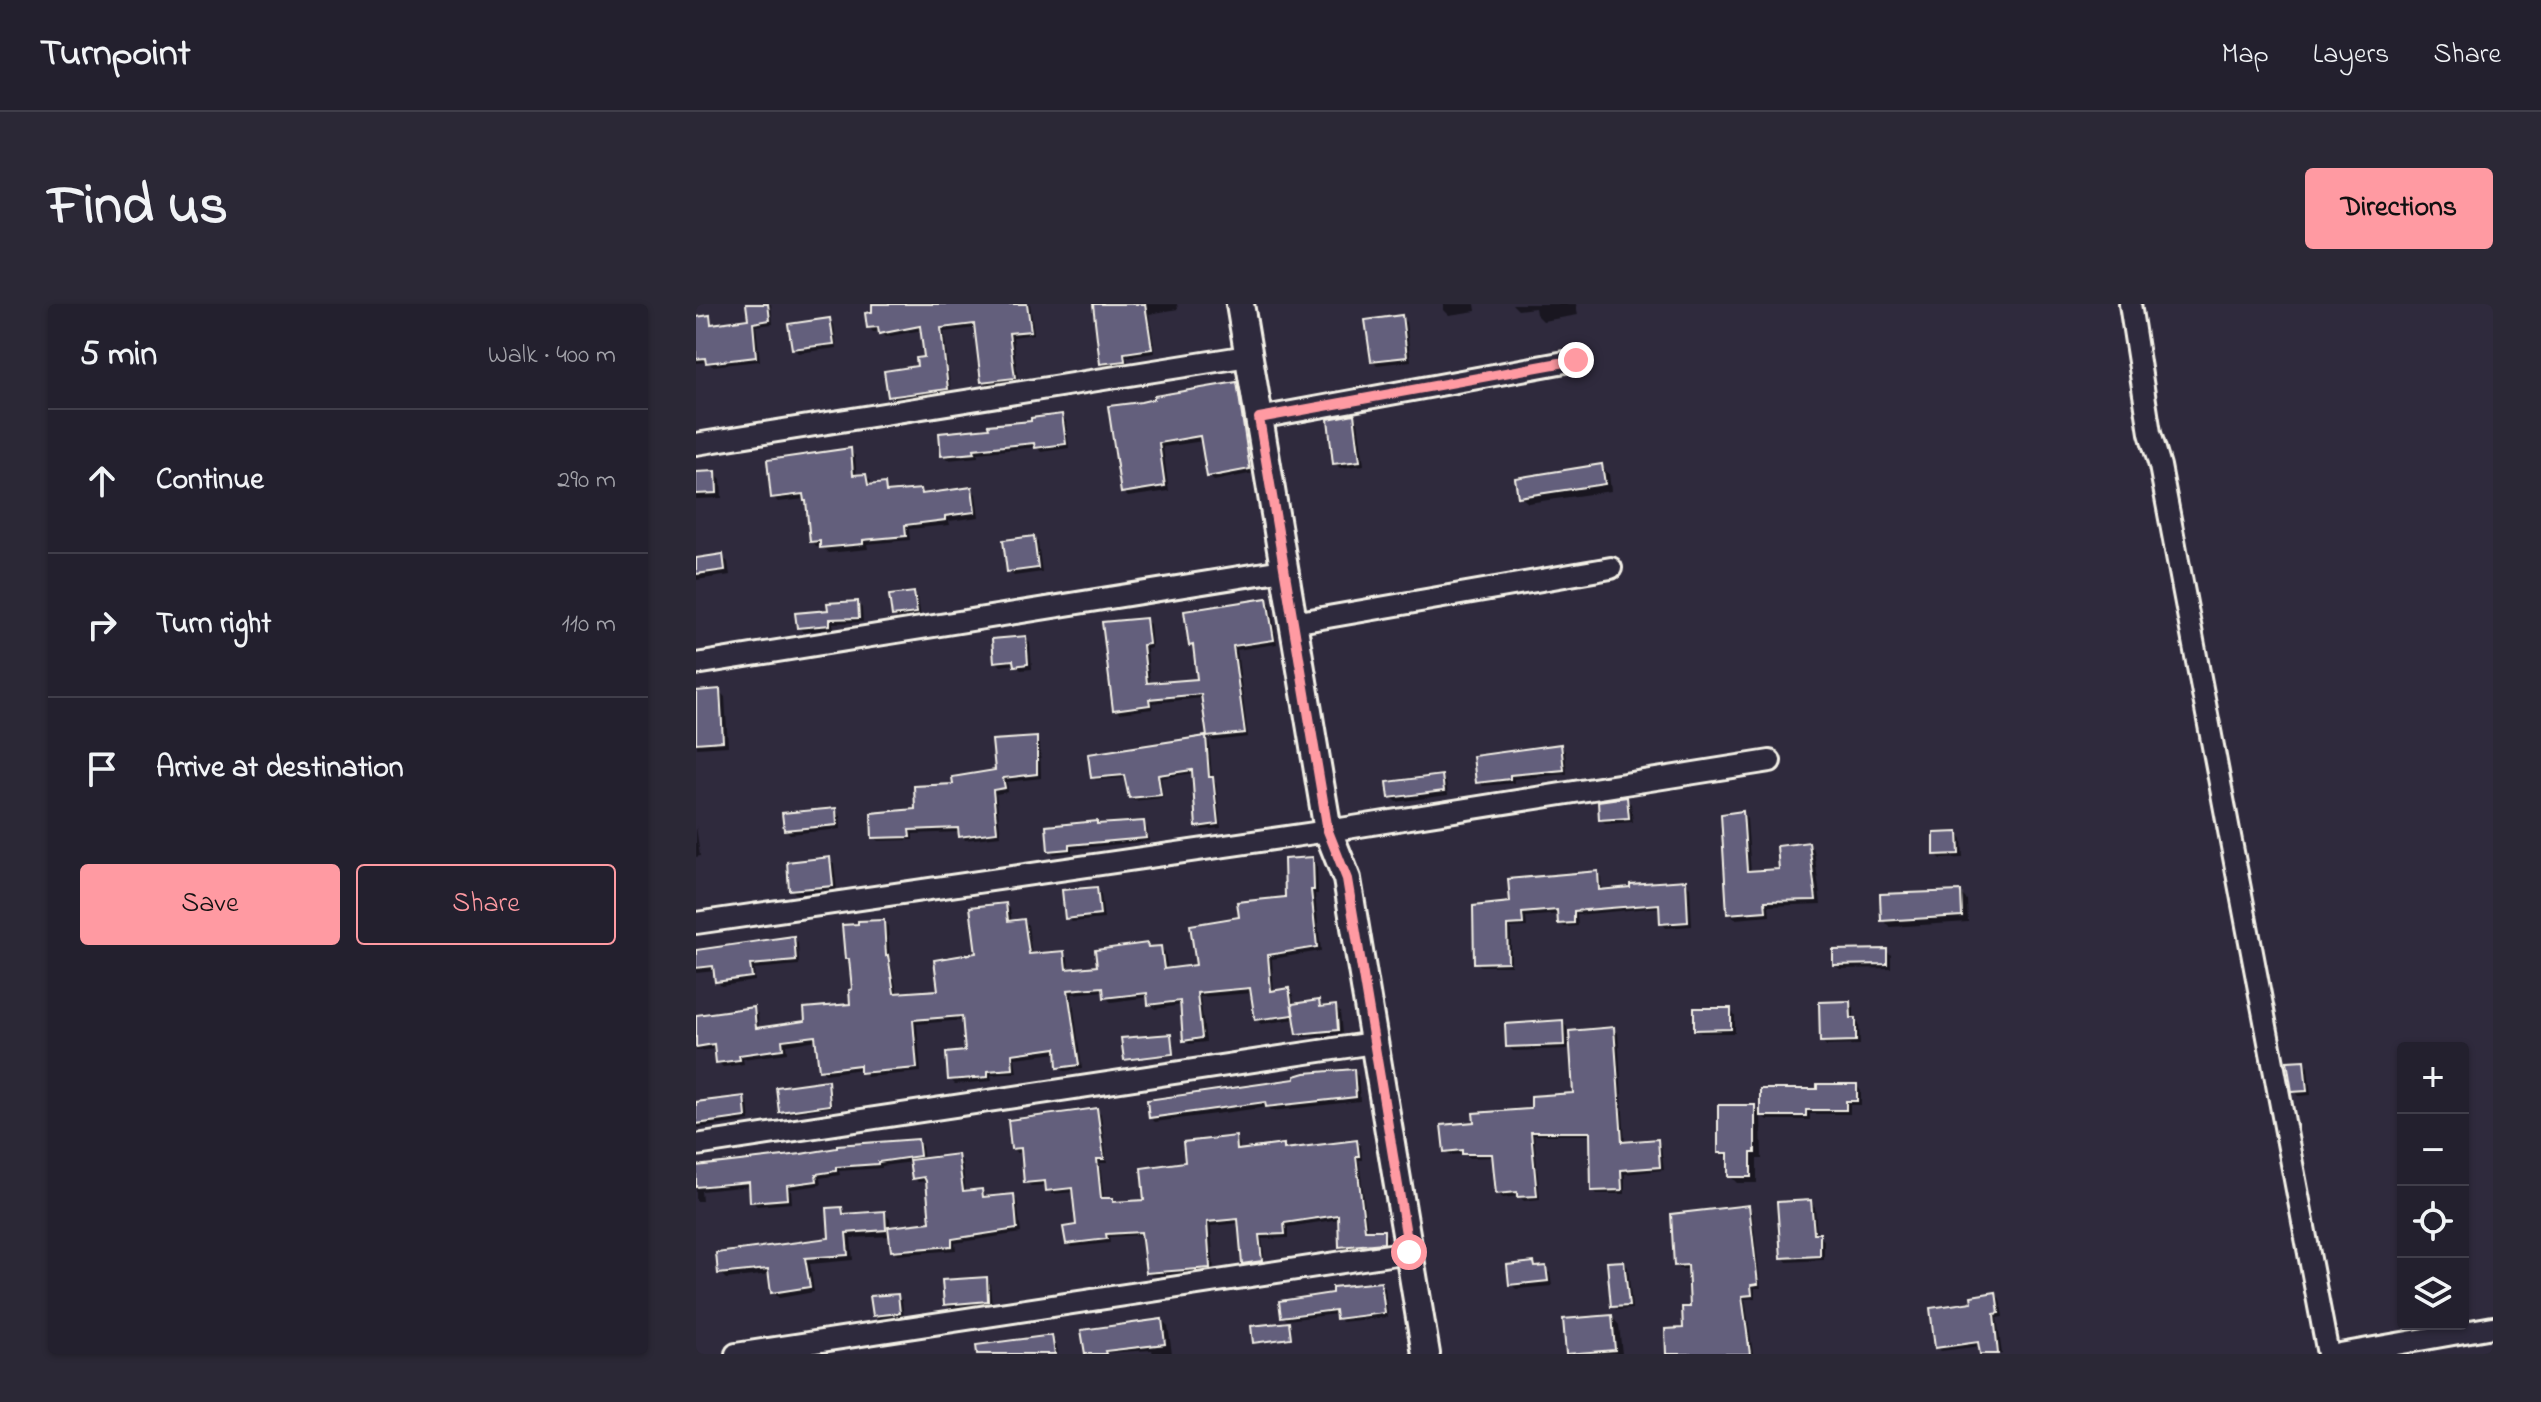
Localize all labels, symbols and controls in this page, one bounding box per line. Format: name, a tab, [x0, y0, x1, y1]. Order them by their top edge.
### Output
text: Turnpoint	[40, 27, 190, 83]
text: Map	[2221, 35, 2269, 76]
text: Layers	[2313, 35, 2389, 76]
text: Share	[2433, 35, 2501, 76]
text: Find us	[48, 168, 228, 249]
button: Directions	[2305, 168, 2493, 249]
text: 5 min	[80, 331, 157, 381]
text: Walk · 400 m	[488, 337, 616, 375]
route end	[1558, 342, 1594, 378]
icon: ahead	[80, 459, 124, 503]
text: Continue	[156, 459, 264, 503]
text: 290 m	[557, 462, 616, 500]
icon: right	[80, 603, 124, 647]
text: Turn right	[156, 603, 271, 647]
text: 110 m	[562, 606, 616, 644]
icon: arrive	[80, 747, 124, 791]
text: Arrive at destination	[156, 747, 404, 791]
button: Save	[80, 864, 340, 945]
button: Share	[356, 864, 616, 945]
map controls	[2397, 1042, 2469, 1330]
button: +	[2397, 1042, 2469, 1114]
button: −	[2397, 1114, 2469, 1186]
button: locate	[2397, 1186, 2469, 1258]
route start	[1391, 1234, 1427, 1270]
button: layers	[2397, 1258, 2469, 1330]

